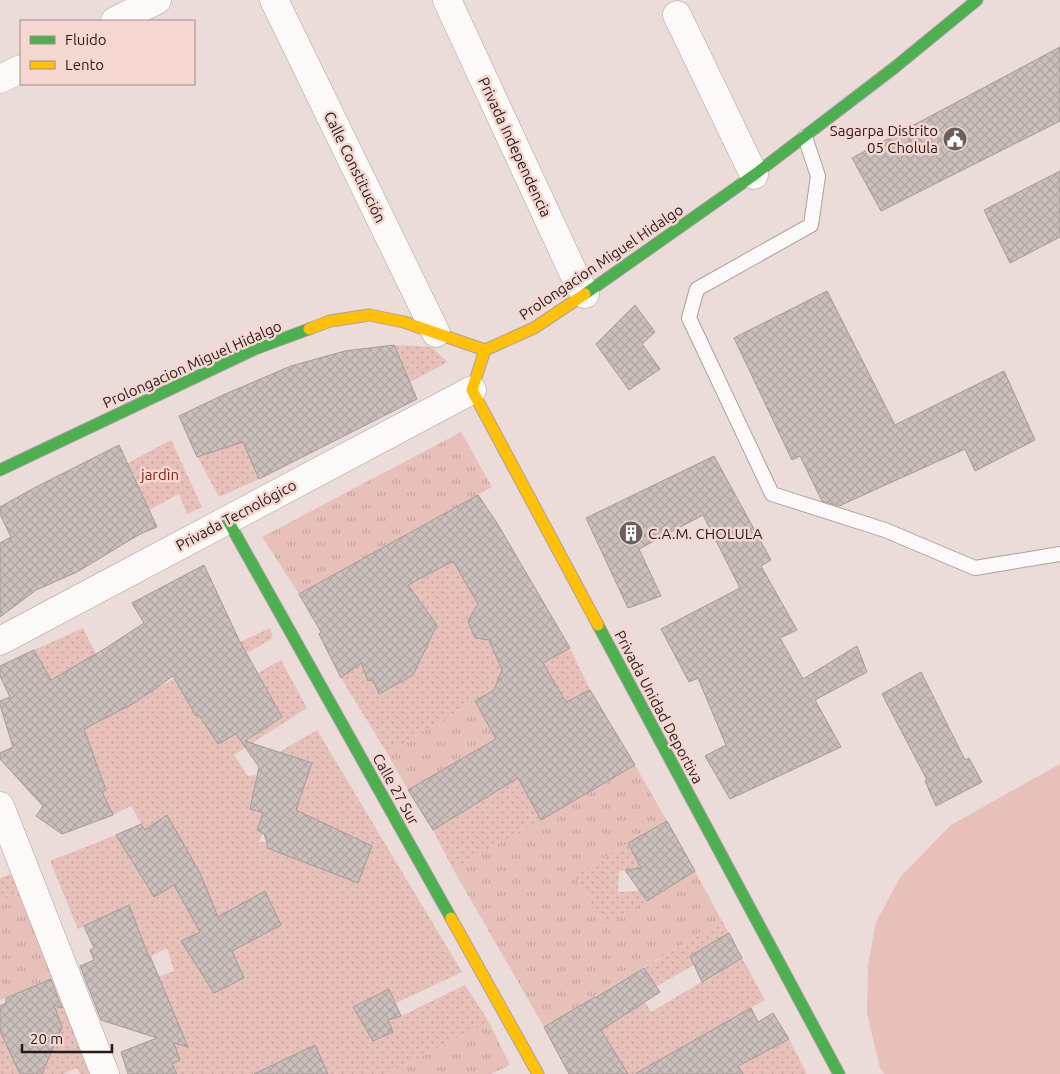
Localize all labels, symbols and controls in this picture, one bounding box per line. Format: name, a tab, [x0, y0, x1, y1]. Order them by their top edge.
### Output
legend	[20, 20, 195, 85]
text: Fluido	[65, 31, 107, 48]
text: Lento	[65, 56, 104, 73]
street label: Privada Independencia	[475, 74, 555, 220]
street label: Calle Constitución	[321, 109, 389, 225]
place label: Sagarpa Distrito 05 Cholula	[830, 122, 938, 156]
public building icon: Sagarpa Distrito 05 Cholula	[942, 126, 968, 152]
street label: Prolongacion Miguel Hidalgo	[516, 201, 686, 323]
street label: Prolongacion Miguel Hidalgo	[100, 317, 284, 411]
park label: jardìn	[140, 466, 179, 483]
street label: Privada Tecnológico	[173, 476, 299, 554]
building icon: C.A.M. CHOLULA	[618, 520, 644, 546]
place label: C.A.M. CHOLULA	[648, 525, 763, 542]
street label: Privada Unidad Deportiva	[611, 628, 707, 786]
street label: Calle 27 Sur	[369, 750, 423, 828]
scale bar	[22, 1022, 112, 1054]
text: 20 m	[30, 1030, 63, 1047]

